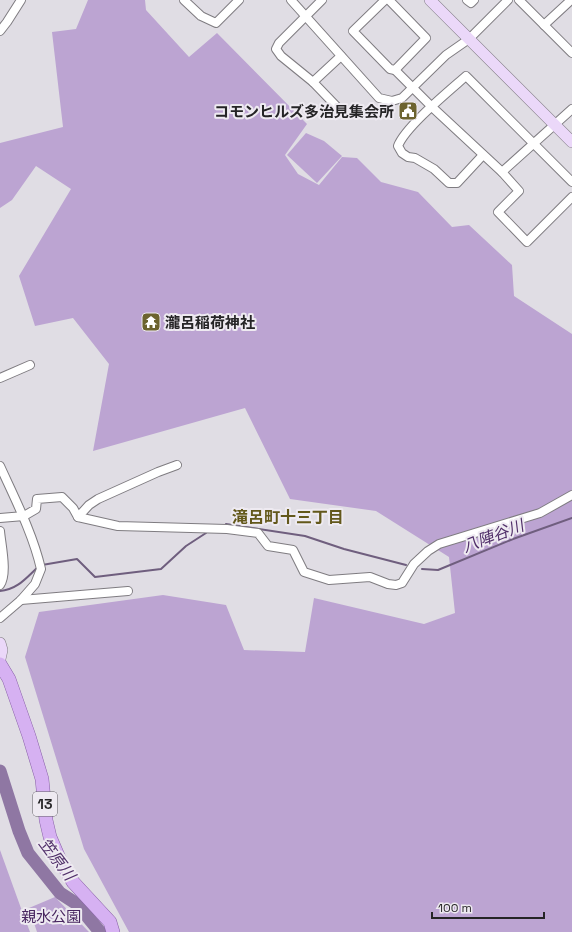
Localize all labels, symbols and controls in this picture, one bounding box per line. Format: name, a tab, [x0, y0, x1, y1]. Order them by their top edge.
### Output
public building icon: コモンヒルズ多治見集会所	[397, 100, 419, 122]
place label: コモンヒルズ多治見集会所	[214, 102, 394, 121]
temple icon: 瀧呂稲荷神社	[140, 311, 162, 333]
place label: 瀧呂稲荷神社	[165, 313, 255, 332]
district label: 滝呂町十三丁目	[232, 507, 344, 528]
water label: 八陣谷川	[459, 514, 528, 557]
road number: 13	[33, 792, 57, 816]
water label: 笠原川	[34, 834, 81, 886]
scale bar	[432, 894, 544, 920]
text: 100 m	[438, 900, 472, 916]
park label: 親水公園	[21, 907, 81, 926]

